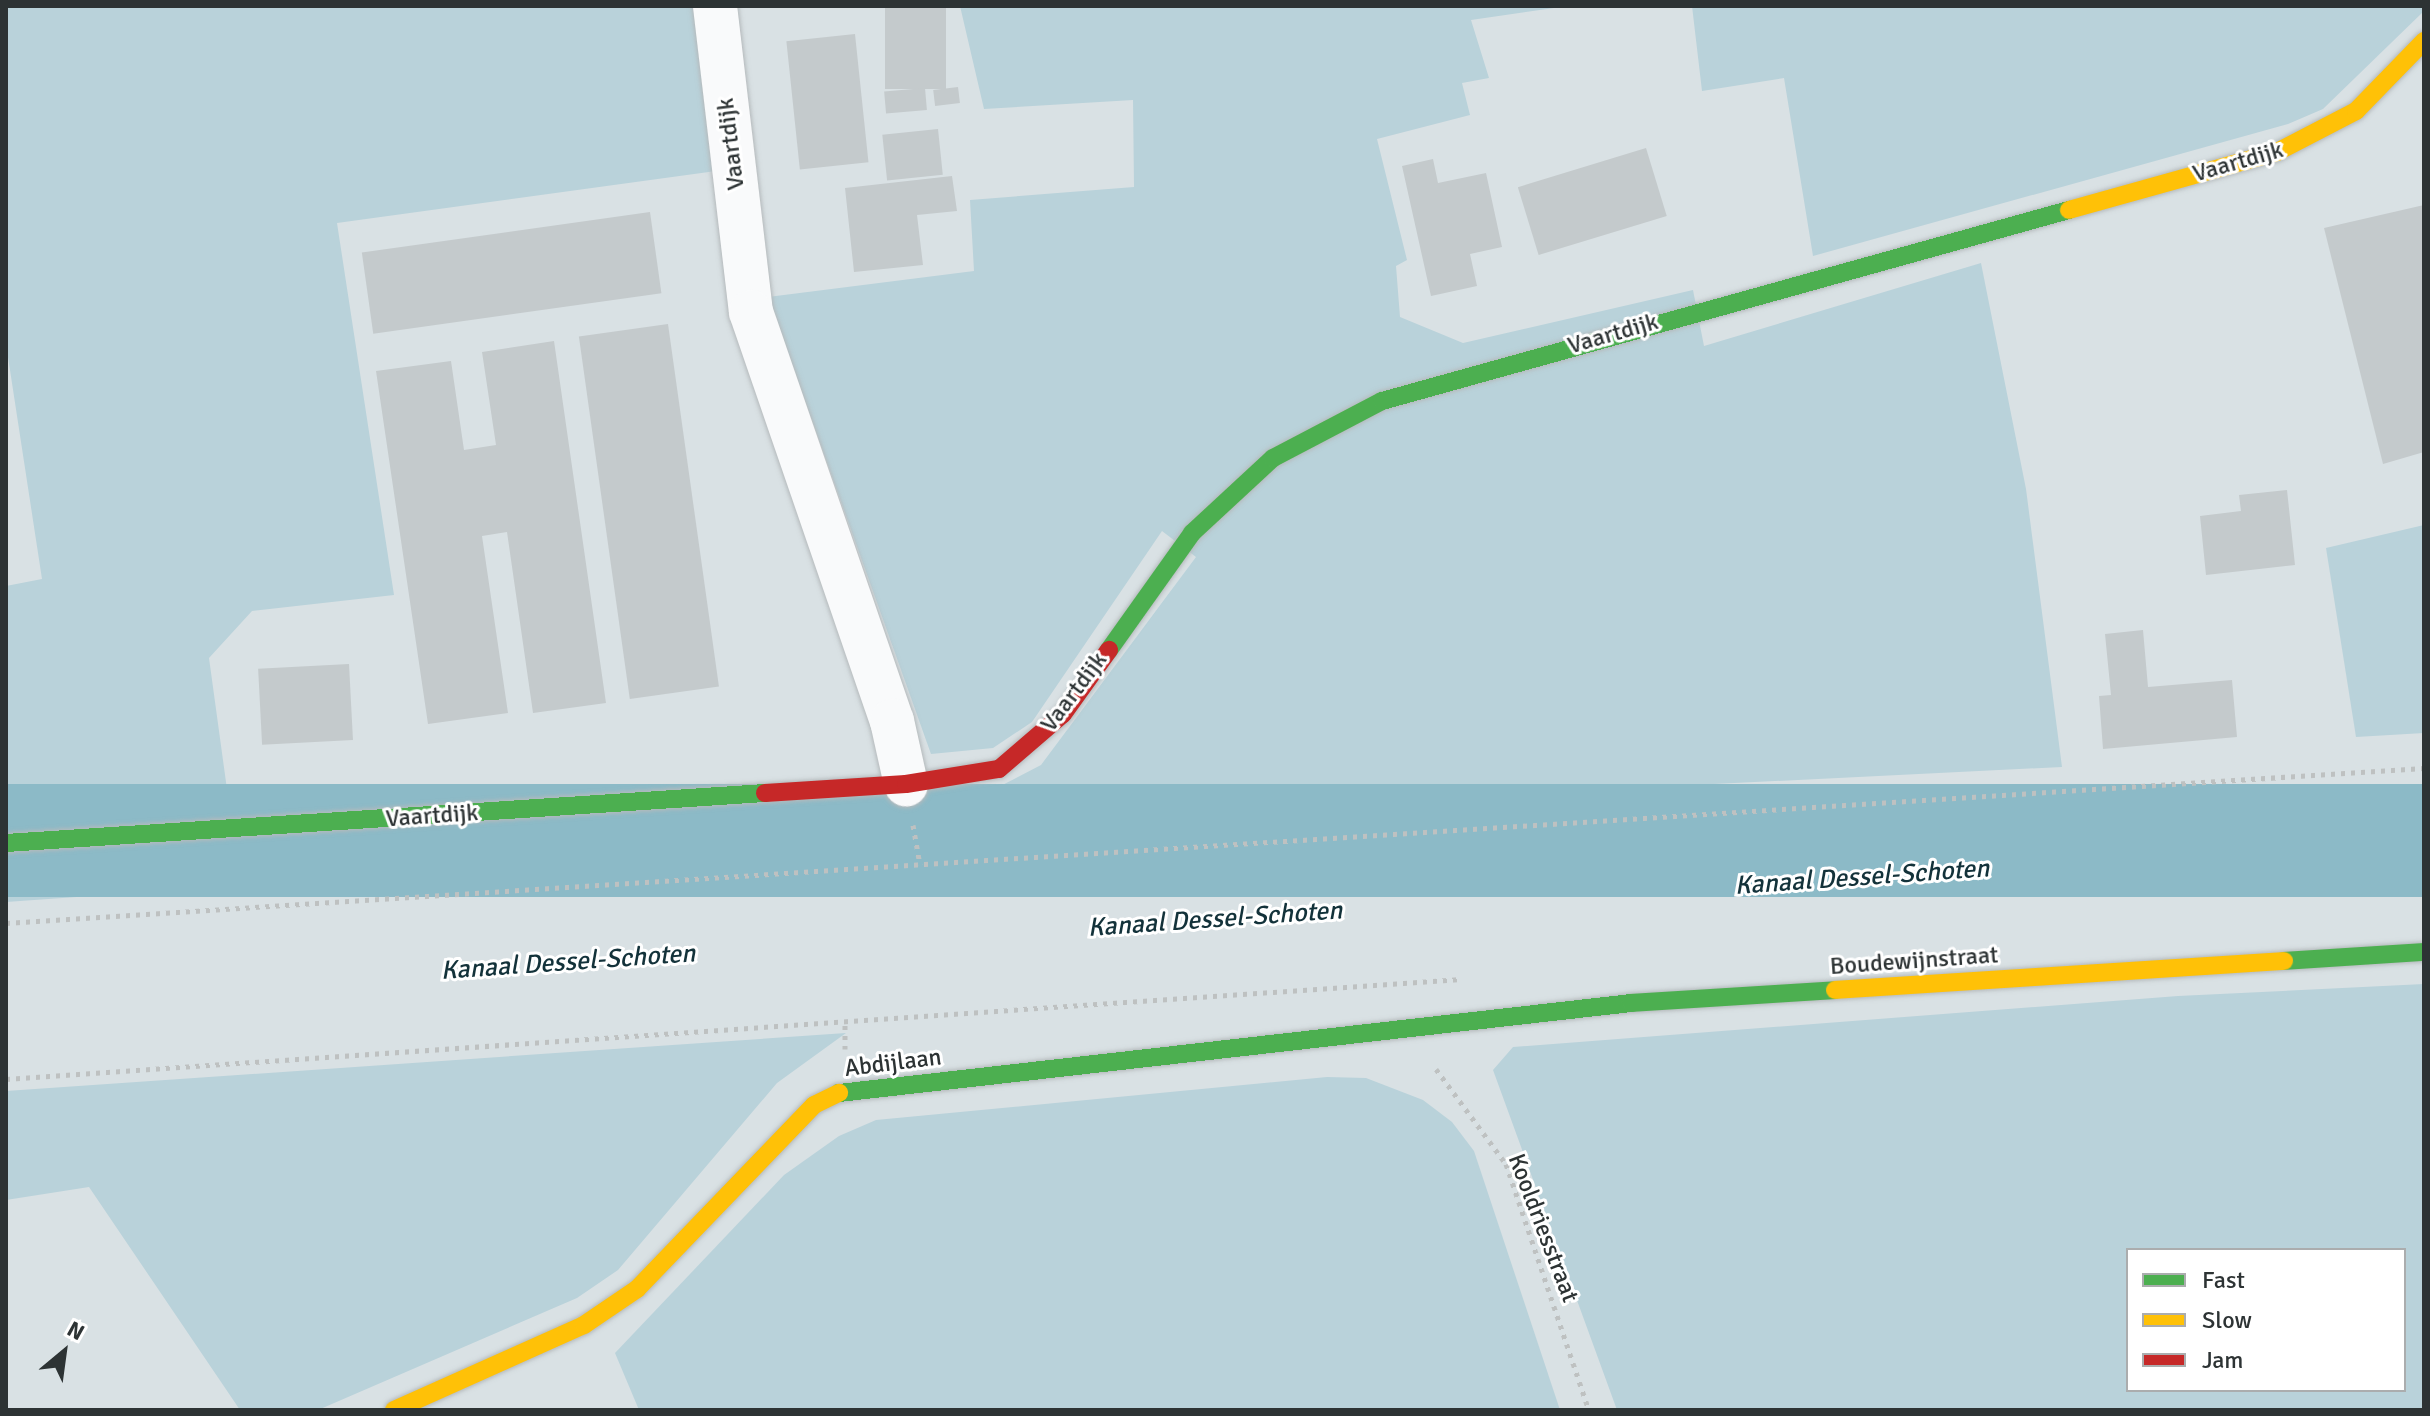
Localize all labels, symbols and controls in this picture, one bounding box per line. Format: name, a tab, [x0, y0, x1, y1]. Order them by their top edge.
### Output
street label: Vaartdijk	[711, 96, 751, 192]
street label: Vaartdijk	[2190, 135, 2286, 189]
street label: Vaartdijk	[1565, 307, 1661, 361]
street label: Vaartdijk	[1035, 646, 1113, 738]
street label: Vaartdijk	[385, 798, 479, 834]
water label: Kanaal Dessel-Schoten	[1734, 854, 1990, 902]
water label: Kanaal Dessel-Schoten	[1087, 896, 1343, 944]
water label: Kanaal Dessel-Schoten	[440, 939, 696, 987]
street label: Boudewijnstraat	[1829, 941, 1999, 981]
street label: Abdijlaan	[843, 1043, 943, 1083]
street label: Kooldriesstraat	[1501, 1150, 1585, 1306]
legend	[2126, 1248, 2406, 1392]
text: Fast	[2202, 1265, 2245, 1295]
text: Slow	[2202, 1305, 2252, 1335]
north arrow	[24, 1312, 104, 1392]
text: N	[63, 1315, 89, 1346]
text: Jam	[2202, 1345, 2243, 1375]

